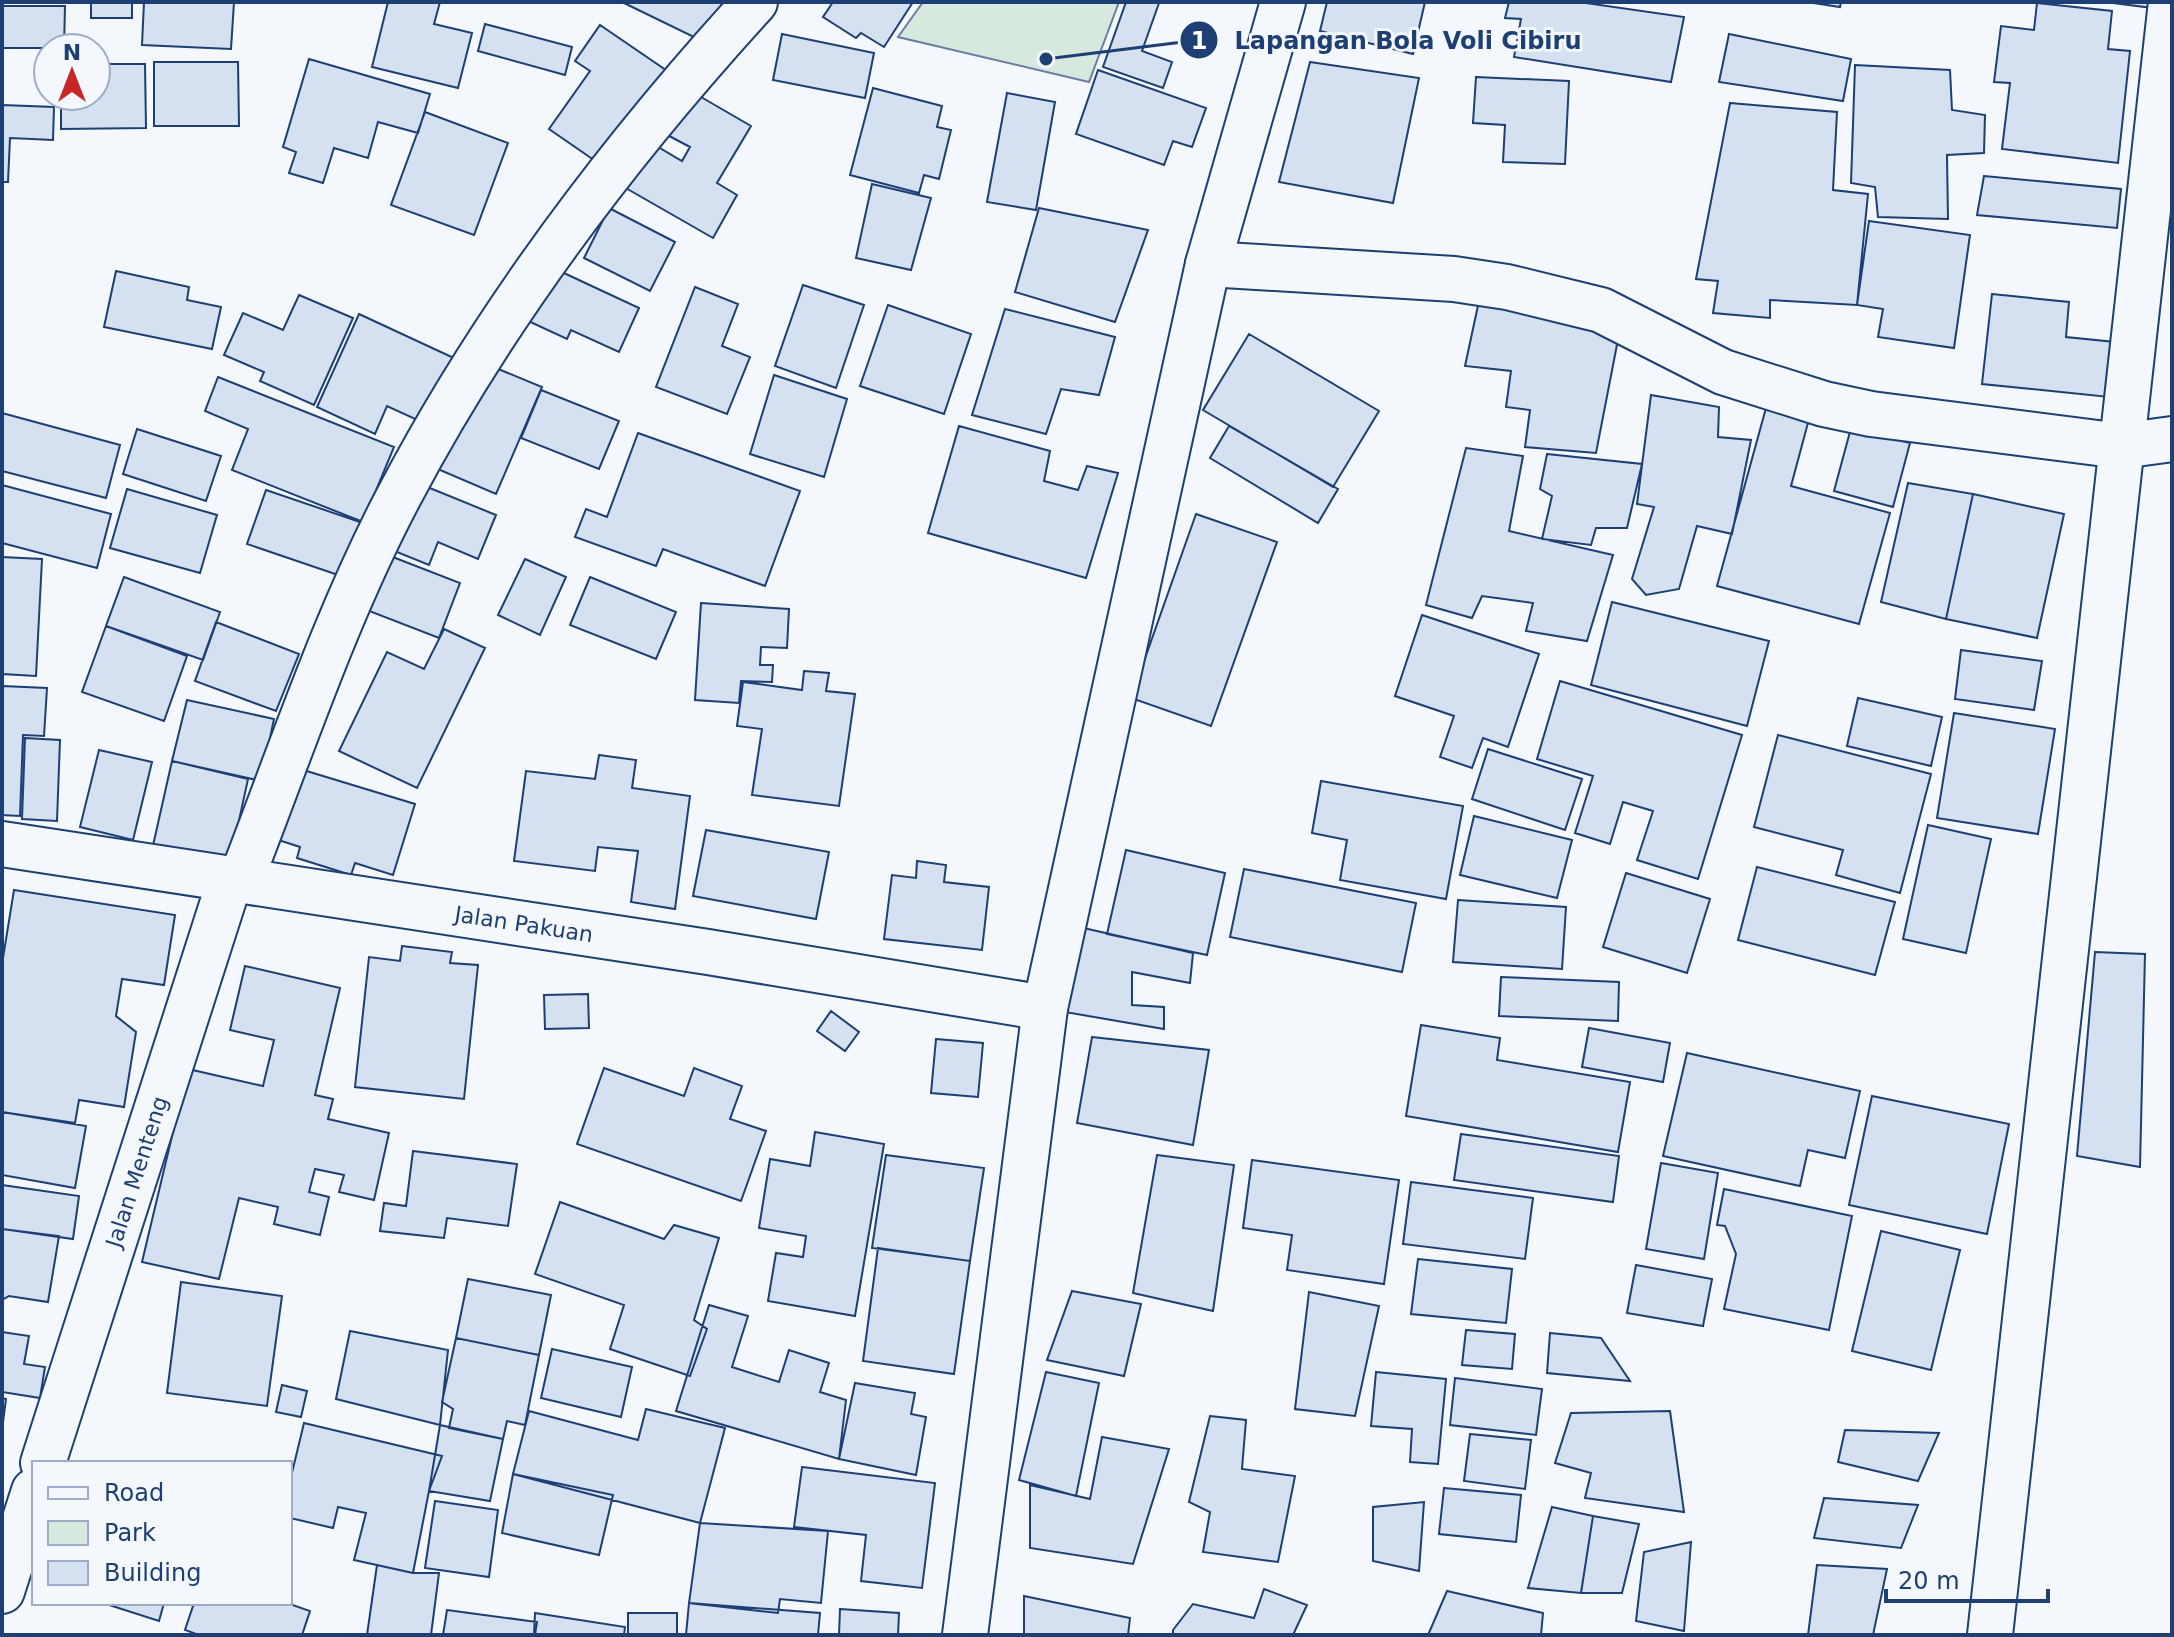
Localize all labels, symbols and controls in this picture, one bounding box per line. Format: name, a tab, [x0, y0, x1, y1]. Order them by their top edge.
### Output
callout: Lapangan Bola Voli Cibiru	[1179, 16, 1598, 64]
text: 1	[1191, 27, 1207, 55]
text: Lapangan Bola Voli Cibiru	[1234, 27, 1582, 55]
north arrow	[32, 32, 112, 112]
text: N	[63, 40, 81, 65]
street label: Jalan Pakuan	[451, 901, 595, 947]
street label: Jalan Menteng	[100, 1093, 173, 1252]
legend	[32, 1461, 292, 1605]
text: Road	[104, 1479, 164, 1507]
text: Park	[104, 1519, 156, 1547]
scale bar	[1886, 1553, 2048, 1603]
text: Building	[104, 1559, 201, 1587]
text: 20 m	[1898, 1567, 1960, 1595]

